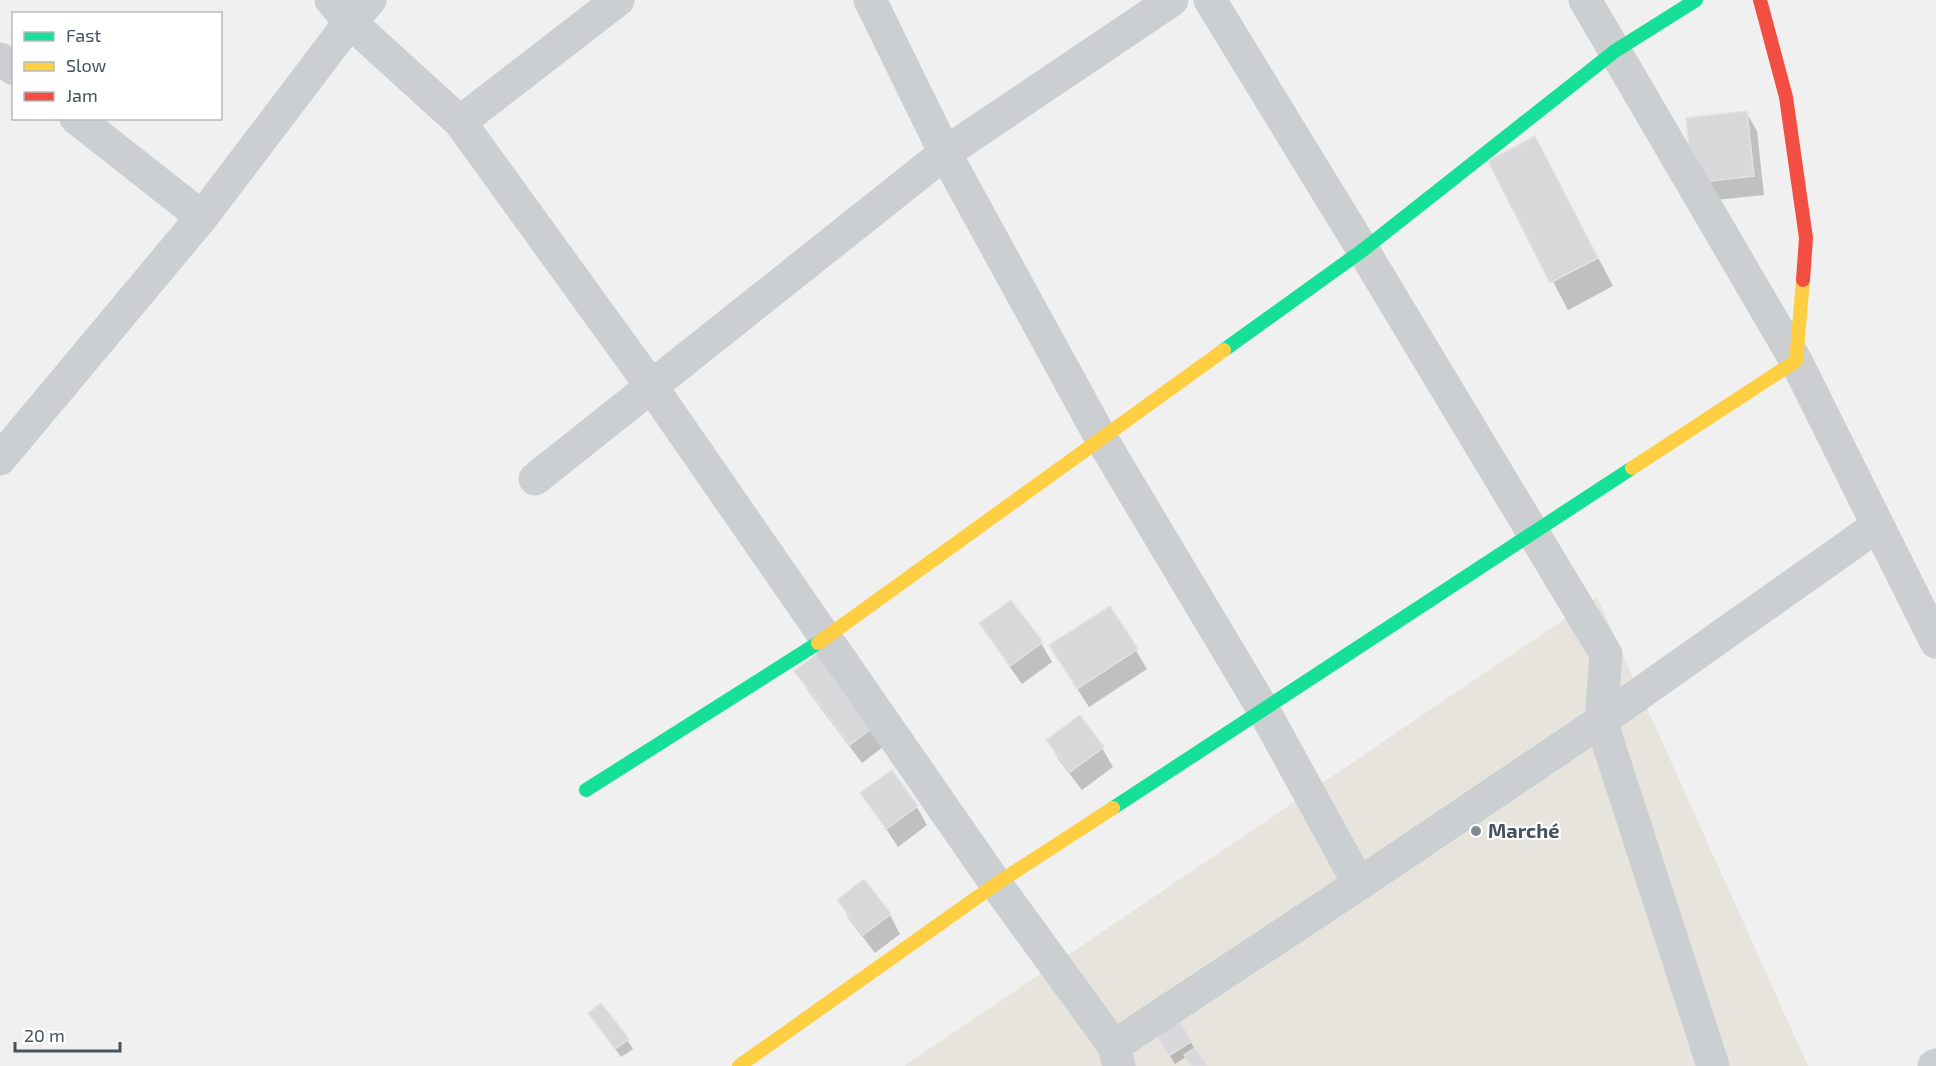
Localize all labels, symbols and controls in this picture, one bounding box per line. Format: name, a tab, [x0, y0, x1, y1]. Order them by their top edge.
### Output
legend	[12, 12, 222, 120]
text: Fast	[66, 24, 101, 46]
text: Slow	[66, 54, 107, 76]
text: Jam	[66, 84, 98, 106]
place label: Marché	[1488, 818, 1560, 842]
marker: Marché	[1469, 824, 1483, 838]
scale bar	[15, 1015, 120, 1053]
text: 20 m	[24, 1024, 65, 1046]

